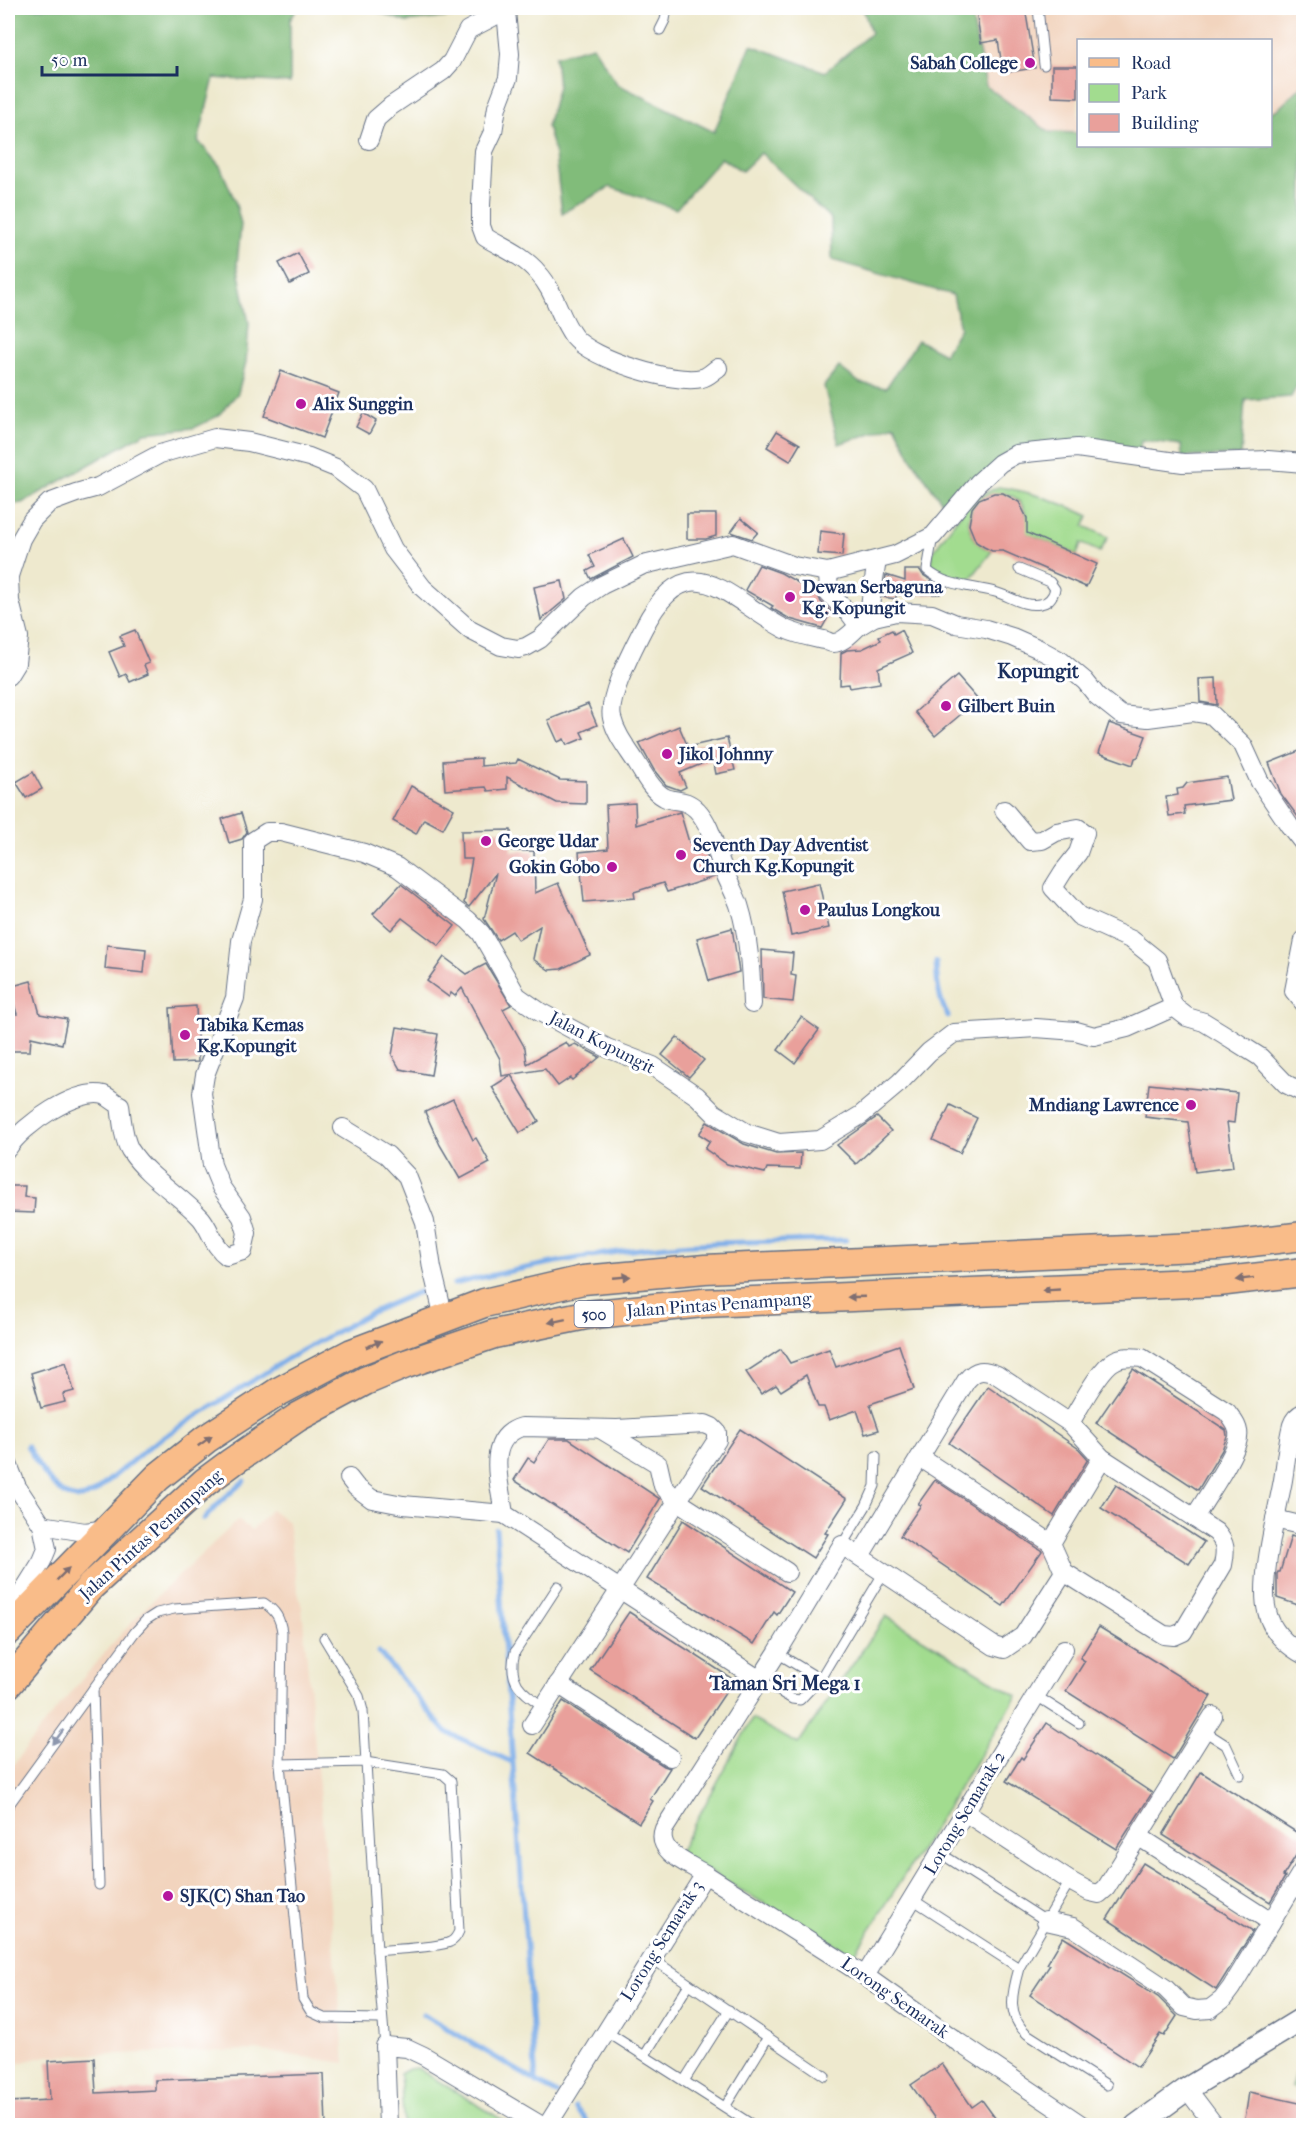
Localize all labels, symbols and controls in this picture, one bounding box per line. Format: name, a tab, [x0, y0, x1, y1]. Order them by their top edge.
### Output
scale bar	[42, 39, 177, 77]
legend	[1077, 39, 1272, 147]
text: 50 m	[51, 50, 88, 71]
place label: Sabah College	[910, 53, 1018, 74]
text: Road	[1131, 53, 1171, 74]
marker: Sabah College	[1023, 56, 1037, 70]
text: Park	[1131, 83, 1168, 104]
text: Building	[1131, 113, 1199, 134]
place label: Alix Sunggin	[312, 394, 414, 415]
marker: Alix Sunggin	[294, 397, 308, 411]
place label: Dewan Serbaguna Kg. Kopungit	[802, 577, 943, 619]
marker: Dewan Serbaguna Kg. Kopungit	[783, 590, 797, 604]
district label: Kopungit	[997, 660, 1080, 683]
place label: Gilbert Buin	[958, 696, 1056, 717]
marker: Gilbert Buin	[939, 699, 953, 713]
place label: Jikol Johnny	[677, 744, 774, 765]
marker: Jikol Johnny	[660, 747, 674, 761]
place label: George Udar	[498, 831, 599, 852]
marker: George Udar	[479, 834, 493, 848]
place label: Seventh Day Adventist Church Kg.Kopungit	[693, 835, 869, 877]
marker: Seventh Day Adventist Church Kg.Kopungit	[674, 848, 688, 862]
place label: Gokin Gobo	[509, 857, 600, 878]
marker: Gokin Gobo	[605, 860, 619, 874]
place label: Paulus Longkou	[817, 900, 941, 921]
marker: Paulus Longkou	[798, 903, 812, 917]
street label: Jalan Kopungit	[544, 1006, 659, 1079]
place label: Tabika Kemas Kg.Kopungit	[196, 1015, 304, 1057]
marker: Tabika Kemas Kg.Kopungit	[178, 1028, 192, 1042]
place label: Mndiang Lawrence	[1028, 1095, 1179, 1116]
marker: Mndiang Lawrence	[1184, 1098, 1198, 1112]
one-way arrow	[612, 1272, 631, 1282]
one-way arrow	[1236, 1274, 1255, 1283]
one-way arrow	[1041, 1285, 1060, 1294]
street label: Jalan Pintas Penampang	[624, 1288, 813, 1322]
one-way arrow	[846, 1293, 865, 1302]
road number: 500	[574, 1301, 614, 1327]
one-way arrow	[548, 1316, 566, 1326]
one-way arrow	[365, 1339, 383, 1348]
one-way arrow	[196, 1435, 212, 1447]
street label: Jalan Pintas Penampang	[74, 1465, 227, 1606]
one-way arrow	[56, 1566, 70, 1581]
district label: Taman Sri Mega 1	[708, 1672, 861, 1695]
one-way arrow	[52, 1728, 64, 1744]
street label: Lorong Semarak 2	[920, 1747, 1010, 1879]
street label: Lorong Semarak 3	[616, 1877, 708, 2005]
place label: SJK(C) Shan Tao	[180, 1886, 305, 1907]
marker: SJK(C) Shan Tao	[161, 1889, 175, 1903]
street label: Lorong Semarak	[837, 1953, 954, 2043]

